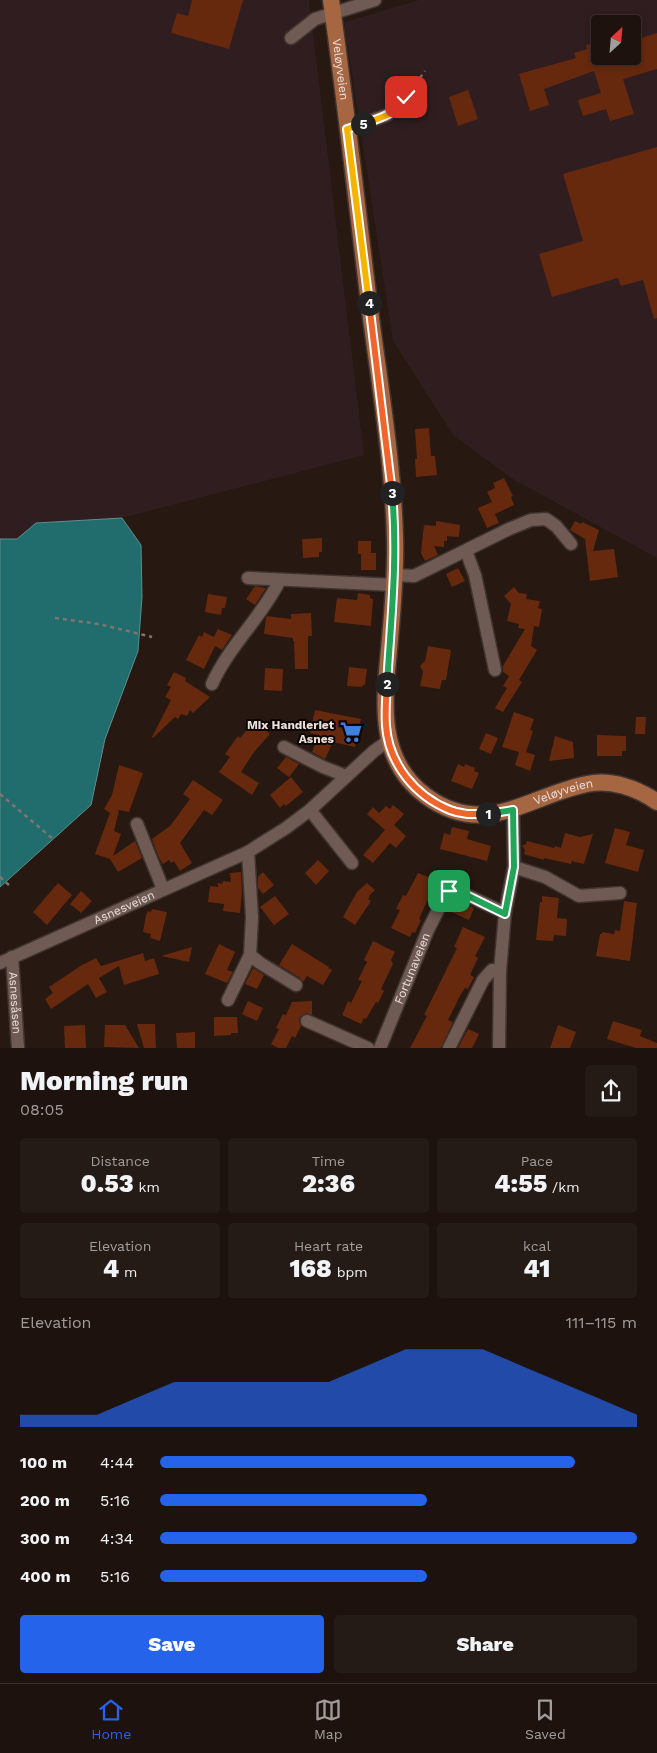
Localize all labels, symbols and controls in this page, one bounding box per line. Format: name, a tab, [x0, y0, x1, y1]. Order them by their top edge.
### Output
north arrow	[591, 15, 641, 65]
map controls	[591, 15, 641, 65]
street label: Veløyveien	[329, 38, 351, 101]
pin	[385, 76, 427, 118]
icon: check	[392, 83, 420, 111]
pin: 5	[350, 112, 376, 136]
text: 5	[359, 116, 368, 132]
pin: 4	[356, 290, 382, 316]
text: 4	[365, 295, 374, 311]
pin: 3	[380, 480, 404, 506]
text: 3	[388, 485, 397, 501]
pin: 2	[374, 672, 400, 696]
text: 2	[383, 676, 392, 692]
place label: Mix Handleriet Asnes	[247, 718, 335, 746]
supermarket icon: Mix Handleriet Asnes	[338, 719, 364, 745]
street label: Veløyveien	[531, 776, 594, 808]
pin: 1	[476, 802, 500, 826]
text: 1	[485, 806, 492, 822]
pin	[428, 870, 470, 912]
icon: arrive	[435, 877, 463, 905]
street label: Asnesveien	[91, 888, 157, 927]
street label: Fortunaveien	[392, 931, 433, 1006]
street label: Asnesåsen	[6, 971, 24, 1034]
text: Morning run	[20, 1064, 188, 1097]
button: share	[585, 1065, 637, 1117]
text: 08:05	[20, 1100, 64, 1119]
text: Distance	[90, 1153, 150, 1169]
text: Time	[312, 1153, 345, 1169]
text: Pace	[521, 1153, 553, 1169]
text: 0.53	[81, 1169, 134, 1198]
text: 2:36	[302, 1169, 355, 1198]
text: 4:55	[494, 1169, 547, 1198]
text: km	[134, 1179, 160, 1195]
text: /km	[547, 1179, 580, 1195]
text: Elevation	[89, 1238, 151, 1254]
text: Heart rate	[294, 1238, 363, 1254]
text: kcal	[523, 1238, 551, 1254]
text: 4	[103, 1254, 119, 1283]
text: 168	[289, 1254, 332, 1283]
text: 41	[523, 1254, 550, 1283]
text: m	[119, 1264, 137, 1280]
text: bpm	[332, 1264, 368, 1280]
text: Elevation	[20, 1313, 91, 1332]
text: 111–115 m	[566, 1313, 637, 1332]
text: 100 m	[20, 1453, 67, 1472]
text: 4:44	[100, 1453, 134, 1472]
text: 200 m	[20, 1491, 70, 1510]
text: 5:16	[100, 1491, 130, 1510]
text: 300 m	[20, 1529, 70, 1548]
text: 4:34	[100, 1529, 134, 1548]
text: 400 m	[20, 1567, 71, 1586]
text: 5:16	[100, 1567, 130, 1586]
button: Save	[20, 1615, 324, 1673]
button: Share	[334, 1615, 637, 1673]
tab: Home	[91, 1696, 131, 1742]
tab: Map	[314, 1696, 342, 1742]
tab: Saved	[525, 1696, 566, 1742]

